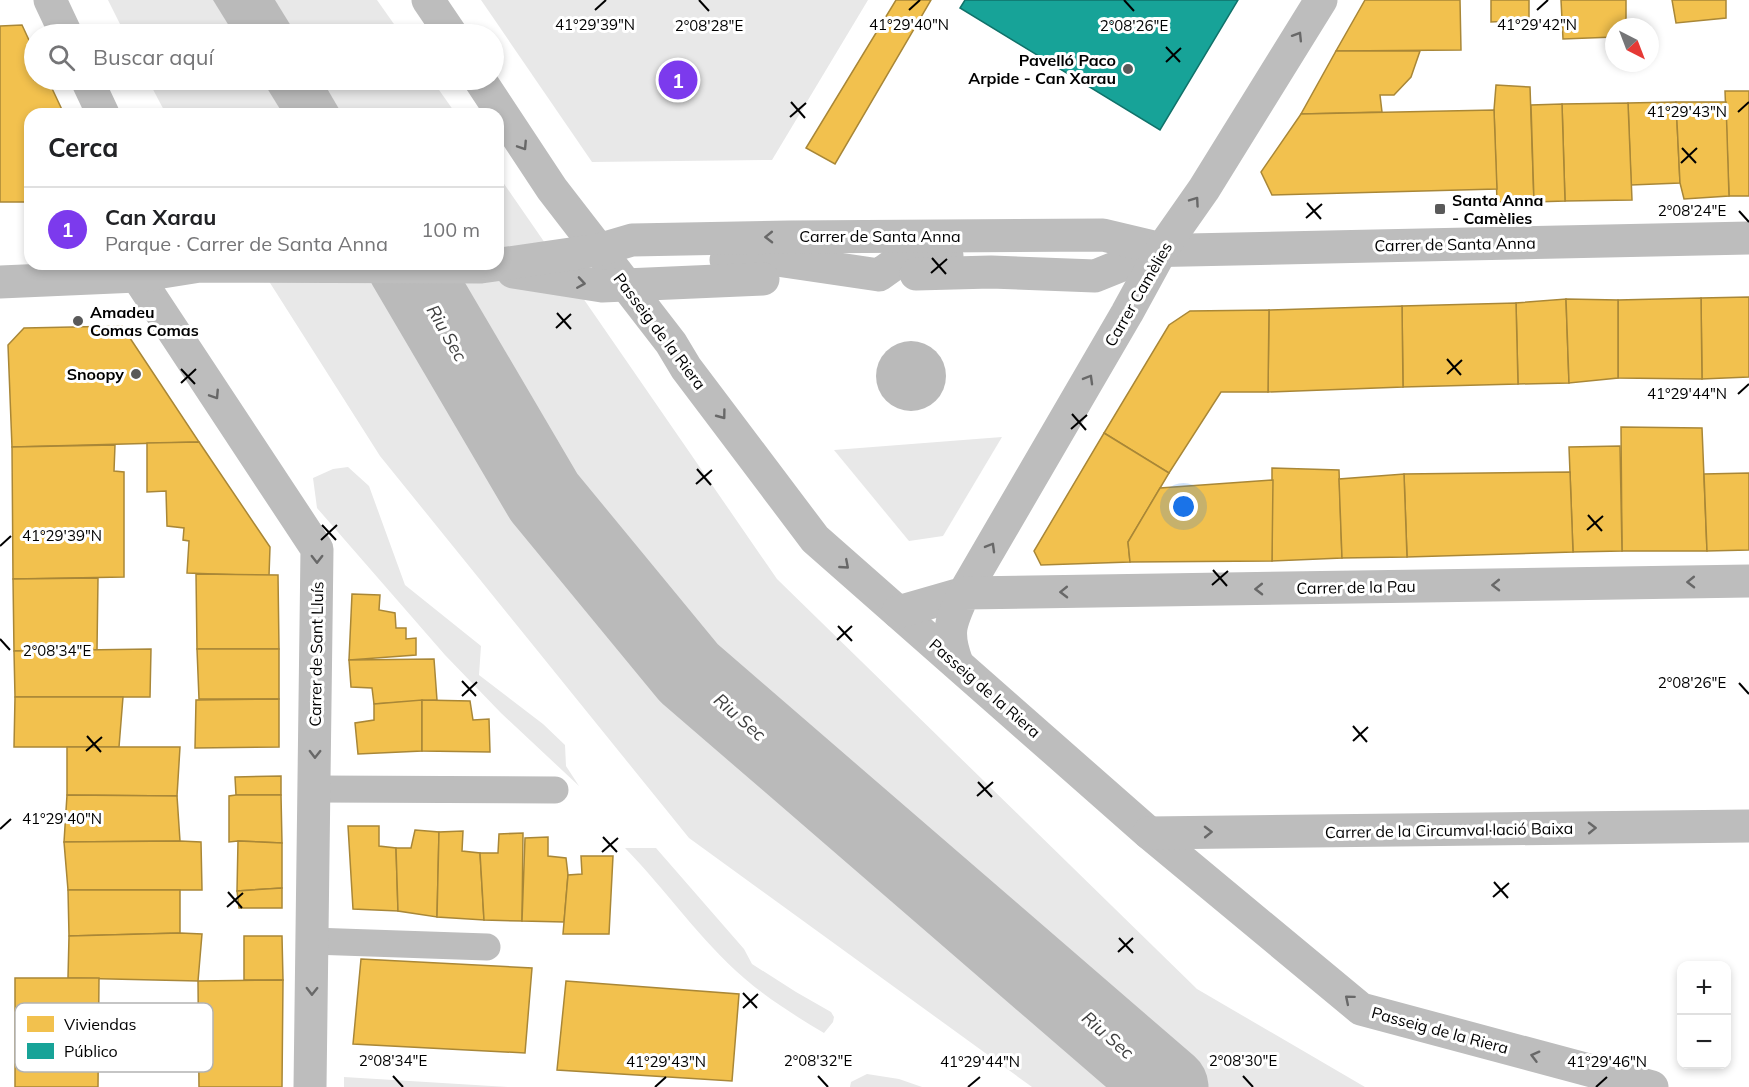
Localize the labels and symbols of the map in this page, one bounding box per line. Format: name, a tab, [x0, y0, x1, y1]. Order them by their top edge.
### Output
text: 41°29'39"N	[555, 15, 635, 34]
text: 41°29'40"N	[869, 15, 949, 34]
text: 41°29'42"N	[1497, 15, 1577, 34]
text: 2°08'28"E	[675, 16, 743, 35]
text: 2°08'26"E	[1100, 16, 1168, 35]
north arrow	[1605, 18, 1659, 72]
one-way arrow	[1291, 32, 1303, 42]
place label: Pavelló Paco Arpide - Can Xarau	[968, 50, 1116, 88]
pin: 1	[658, 58, 698, 103]
marker: Pavelló Paco Arpide - Can Xarau	[1121, 62, 1135, 76]
text: 41°29'43"N	[1647, 102, 1727, 121]
one-way arrow	[516, 140, 528, 150]
place label: Santa Anna - Camèlies	[1452, 190, 1543, 228]
one-way arrow	[1188, 197, 1199, 208]
text: 2°08'24"E	[1658, 201, 1726, 220]
marker: Santa Anna - Camèlies	[1433, 202, 1447, 216]
street label: Carrer de Santa Anna	[799, 226, 961, 246]
one-way arrow	[764, 231, 773, 243]
street label: Carrer de Santa Anna	[1374, 233, 1536, 255]
street label: Carrer Camèlies	[1100, 238, 1176, 350]
street label: Passeig de la Riera	[610, 269, 710, 393]
one-way arrow	[576, 276, 585, 288]
water label: Riu Sec	[422, 301, 472, 366]
place label: Amadeu Comas Comas	[90, 302, 199, 340]
marker: Amadeu Comas Comas	[71, 314, 85, 328]
place label: Snoopy	[67, 364, 124, 384]
marker: Snoopy	[129, 367, 143, 381]
one-way arrow	[1082, 375, 1093, 385]
text: 41°29'44"N	[1647, 384, 1727, 403]
one-way arrow	[208, 388, 219, 399]
one-way arrow	[714, 408, 725, 419]
your location	[1169, 492, 1198, 521]
text: 41°29'39"N	[22, 526, 102, 545]
one-way arrow	[983, 543, 995, 553]
one-way arrow	[311, 555, 323, 564]
one-way arrow	[838, 558, 849, 569]
street label: Carrer de la Pau	[1296, 576, 1416, 598]
one-way arrow	[1686, 576, 1695, 588]
one-way arrow	[1491, 579, 1500, 591]
street label: Carrer de Sant Lluís	[305, 581, 327, 727]
one-way arrow	[1254, 583, 1263, 595]
one-way arrow	[1059, 586, 1068, 598]
street label: Passeig de la Riera	[925, 634, 1045, 742]
text: 2°08'34"E	[23, 641, 91, 660]
text: 2°08'26"E	[1658, 673, 1726, 692]
water label: Riu Sec	[709, 688, 771, 746]
one-way arrow	[308, 750, 321, 759]
text: 41°29'40"N	[22, 809, 102, 828]
street label: Carrer de la Circumval·lació Baixa	[1325, 818, 1573, 842]
one-way arrow	[1587, 822, 1596, 834]
one-way arrow	[1203, 826, 1212, 839]
one-way arrow	[305, 987, 318, 996]
one-way arrow	[1345, 996, 1356, 1007]
street label: Passeig de la Riera	[1369, 1002, 1511, 1058]
legend	[15, 1003, 213, 1072]
water label: Riu Sec	[1077, 1006, 1139, 1064]
text: Viviendas	[64, 1014, 137, 1034]
text: Público	[64, 1041, 118, 1061]
one-way arrow	[1530, 1050, 1540, 1063]
text: 2°08'34"E	[359, 1051, 427, 1070]
text: 2°08'32"E	[784, 1051, 852, 1070]
text: 2°08'30"E	[1209, 1051, 1277, 1070]
text: 41°29'43"N	[626, 1052, 706, 1071]
text: 41°29'44"N	[940, 1052, 1020, 1071]
text: 41°29'46"N	[1567, 1052, 1647, 1071]

